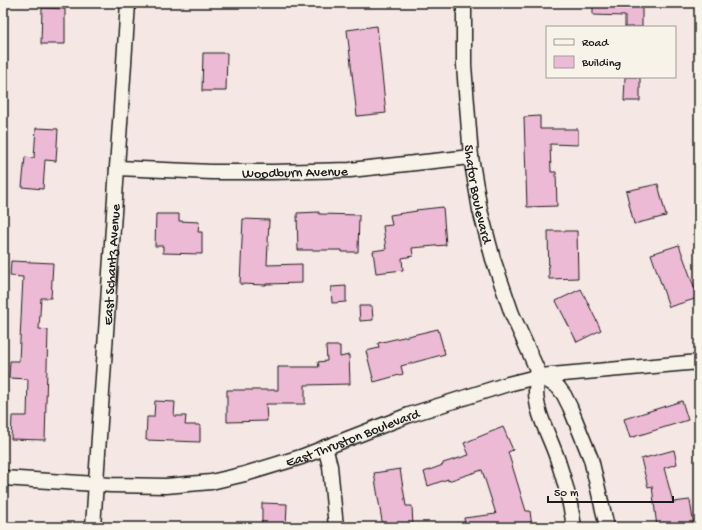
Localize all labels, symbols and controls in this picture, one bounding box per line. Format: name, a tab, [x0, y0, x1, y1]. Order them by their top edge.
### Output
legend	[546, 26, 676, 78]
text: Road	[582, 37, 609, 51]
text: Building	[581, 57, 621, 71]
street label: Shafor Boulevard	[459, 144, 495, 247]
street label: Woodburn Avenue	[242, 164, 349, 183]
street label: East Schantz Avenue	[100, 203, 126, 326]
street label: East Thruston Boulevard	[284, 406, 424, 472]
scale bar	[548, 478, 673, 504]
text: 50 m	[554, 487, 579, 501]

